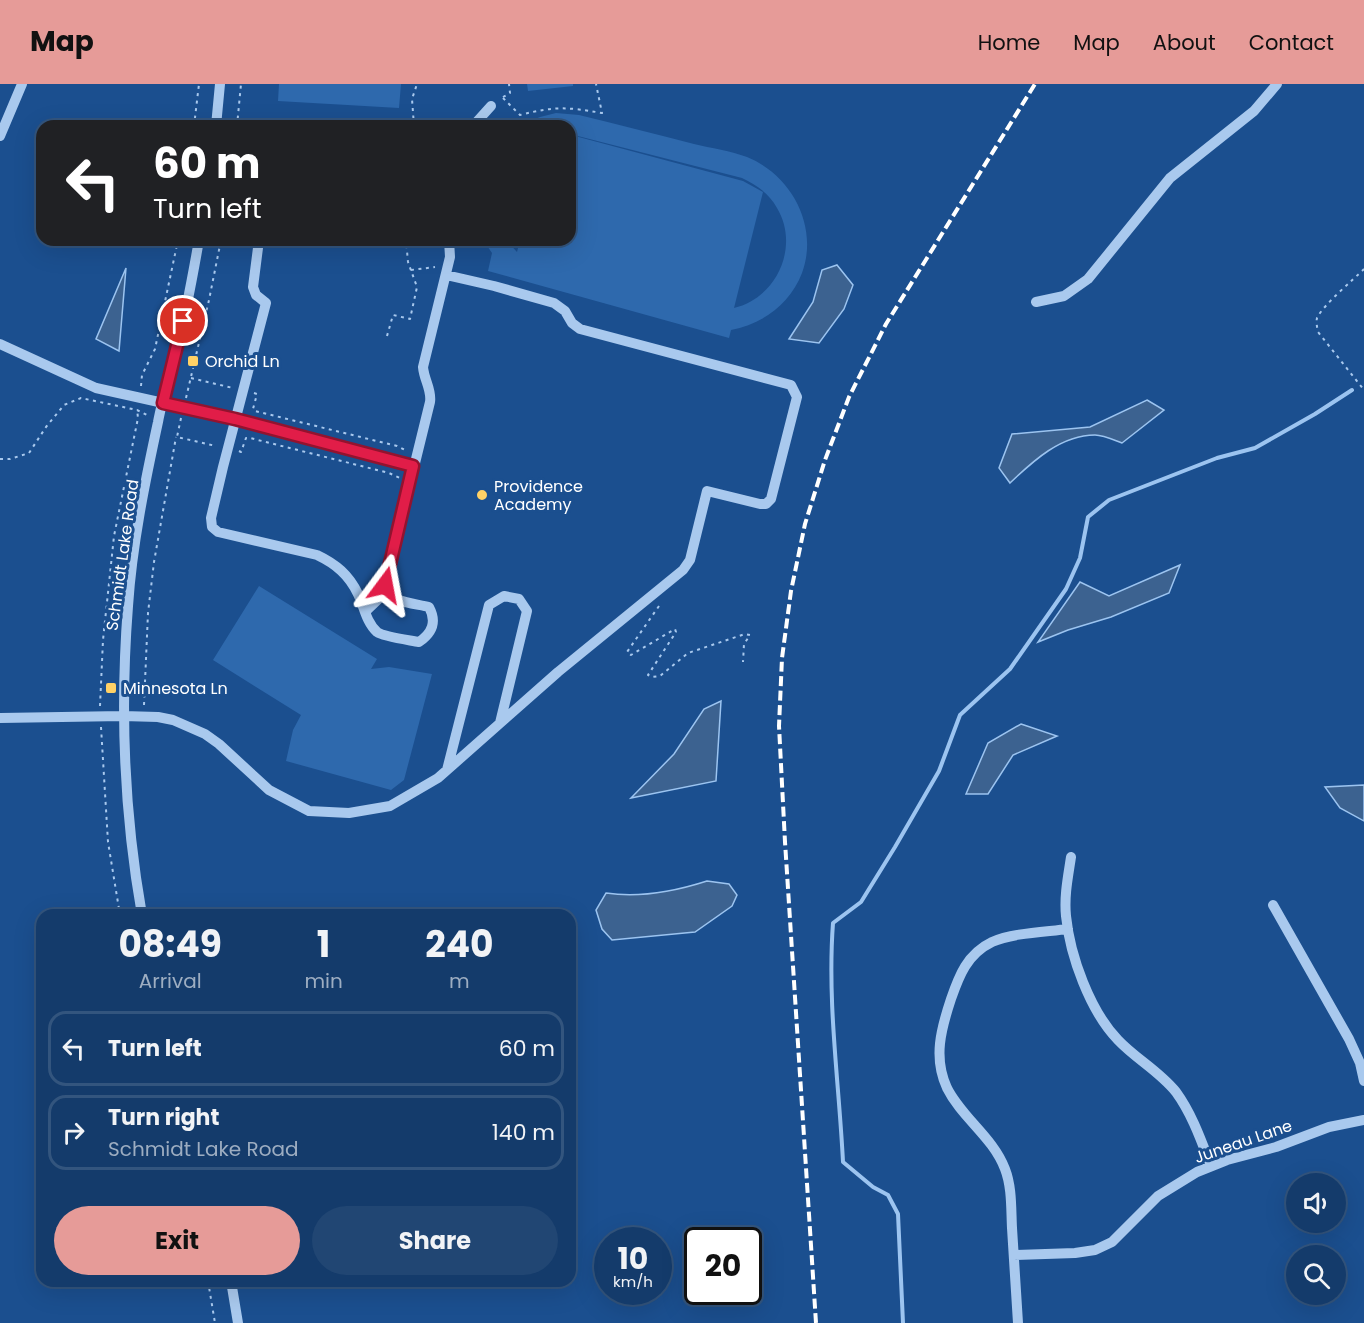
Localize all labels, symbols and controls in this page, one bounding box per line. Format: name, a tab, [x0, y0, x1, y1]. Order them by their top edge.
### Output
text: Map	[30, 22, 94, 61]
text: Home	[978, 28, 1040, 57]
text: Map	[1073, 28, 1120, 57]
text: About	[1153, 28, 1216, 57]
text: Contact	[1249, 28, 1334, 57]
text: 60 m	[153, 134, 261, 193]
icon: left	[54, 144, 132, 222]
text: Turn left	[153, 190, 262, 227]
pin	[157, 295, 208, 346]
icon: arrive	[166, 304, 199, 337]
place label: Orchid Ln	[205, 350, 280, 373]
marker: Orchid Ln	[186, 354, 200, 368]
place label: Providence Academy	[494, 475, 583, 516]
street label: Schmidt Lake Road	[100, 478, 144, 632]
marker: Providence Academy	[475, 488, 489, 502]
position arrow	[353, 553, 417, 617]
place label: Minnesota Ln	[123, 677, 228, 700]
marker: Minnesota Ln	[104, 681, 118, 695]
text: 08:49	[118, 919, 222, 970]
text: 1	[317, 919, 330, 970]
text: 240	[425, 919, 494, 970]
text: Arrival	[139, 967, 202, 995]
text: min	[304, 967, 343, 995]
text: m	[449, 967, 470, 995]
icon: left	[57, 1032, 90, 1065]
text: Turn left	[108, 1033, 202, 1064]
text: 60 m	[499, 1033, 555, 1064]
text: Turn right	[108, 1102, 219, 1133]
street label: Juneau Lane	[1191, 1114, 1295, 1169]
icon: right	[57, 1116, 90, 1149]
text: 140 m	[492, 1117, 555, 1148]
text: Schmidt Lake Road	[108, 1135, 299, 1163]
map controls	[1286, 1173, 1346, 1305]
button: sound	[1286, 1173, 1346, 1233]
button: Exit	[54, 1206, 300, 1275]
button: Share	[312, 1206, 558, 1275]
speed limit sign: 20	[684, 1227, 762, 1305]
text: 10	[618, 1237, 648, 1280]
button: search	[1286, 1245, 1346, 1305]
text: km/h	[613, 1271, 653, 1292]

